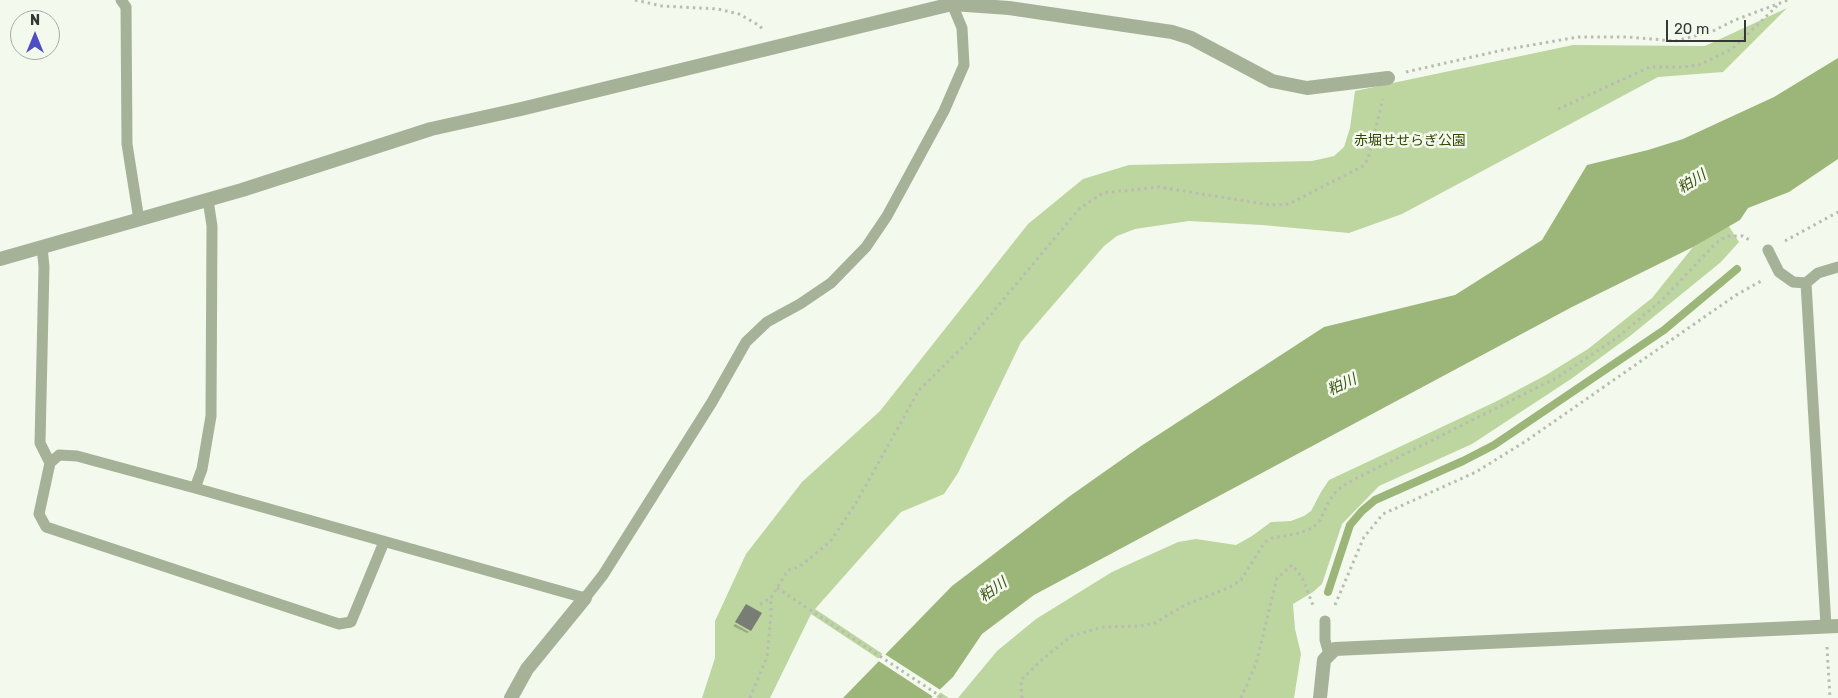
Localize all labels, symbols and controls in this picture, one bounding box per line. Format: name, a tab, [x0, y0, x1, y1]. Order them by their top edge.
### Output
north arrow	[10, 10, 60, 60]
scale bar	[1668, 10, 1748, 42]
text: N	[30, 12, 40, 29]
text: 20 m	[1674, 20, 1709, 38]
park label: 赤堀せせらぎ公園	[1354, 133, 1466, 149]
water label: 粕川	[1675, 166, 1709, 198]
water label: 粕川	[1325, 371, 1359, 399]
water label: 粕川	[976, 574, 1010, 606]

